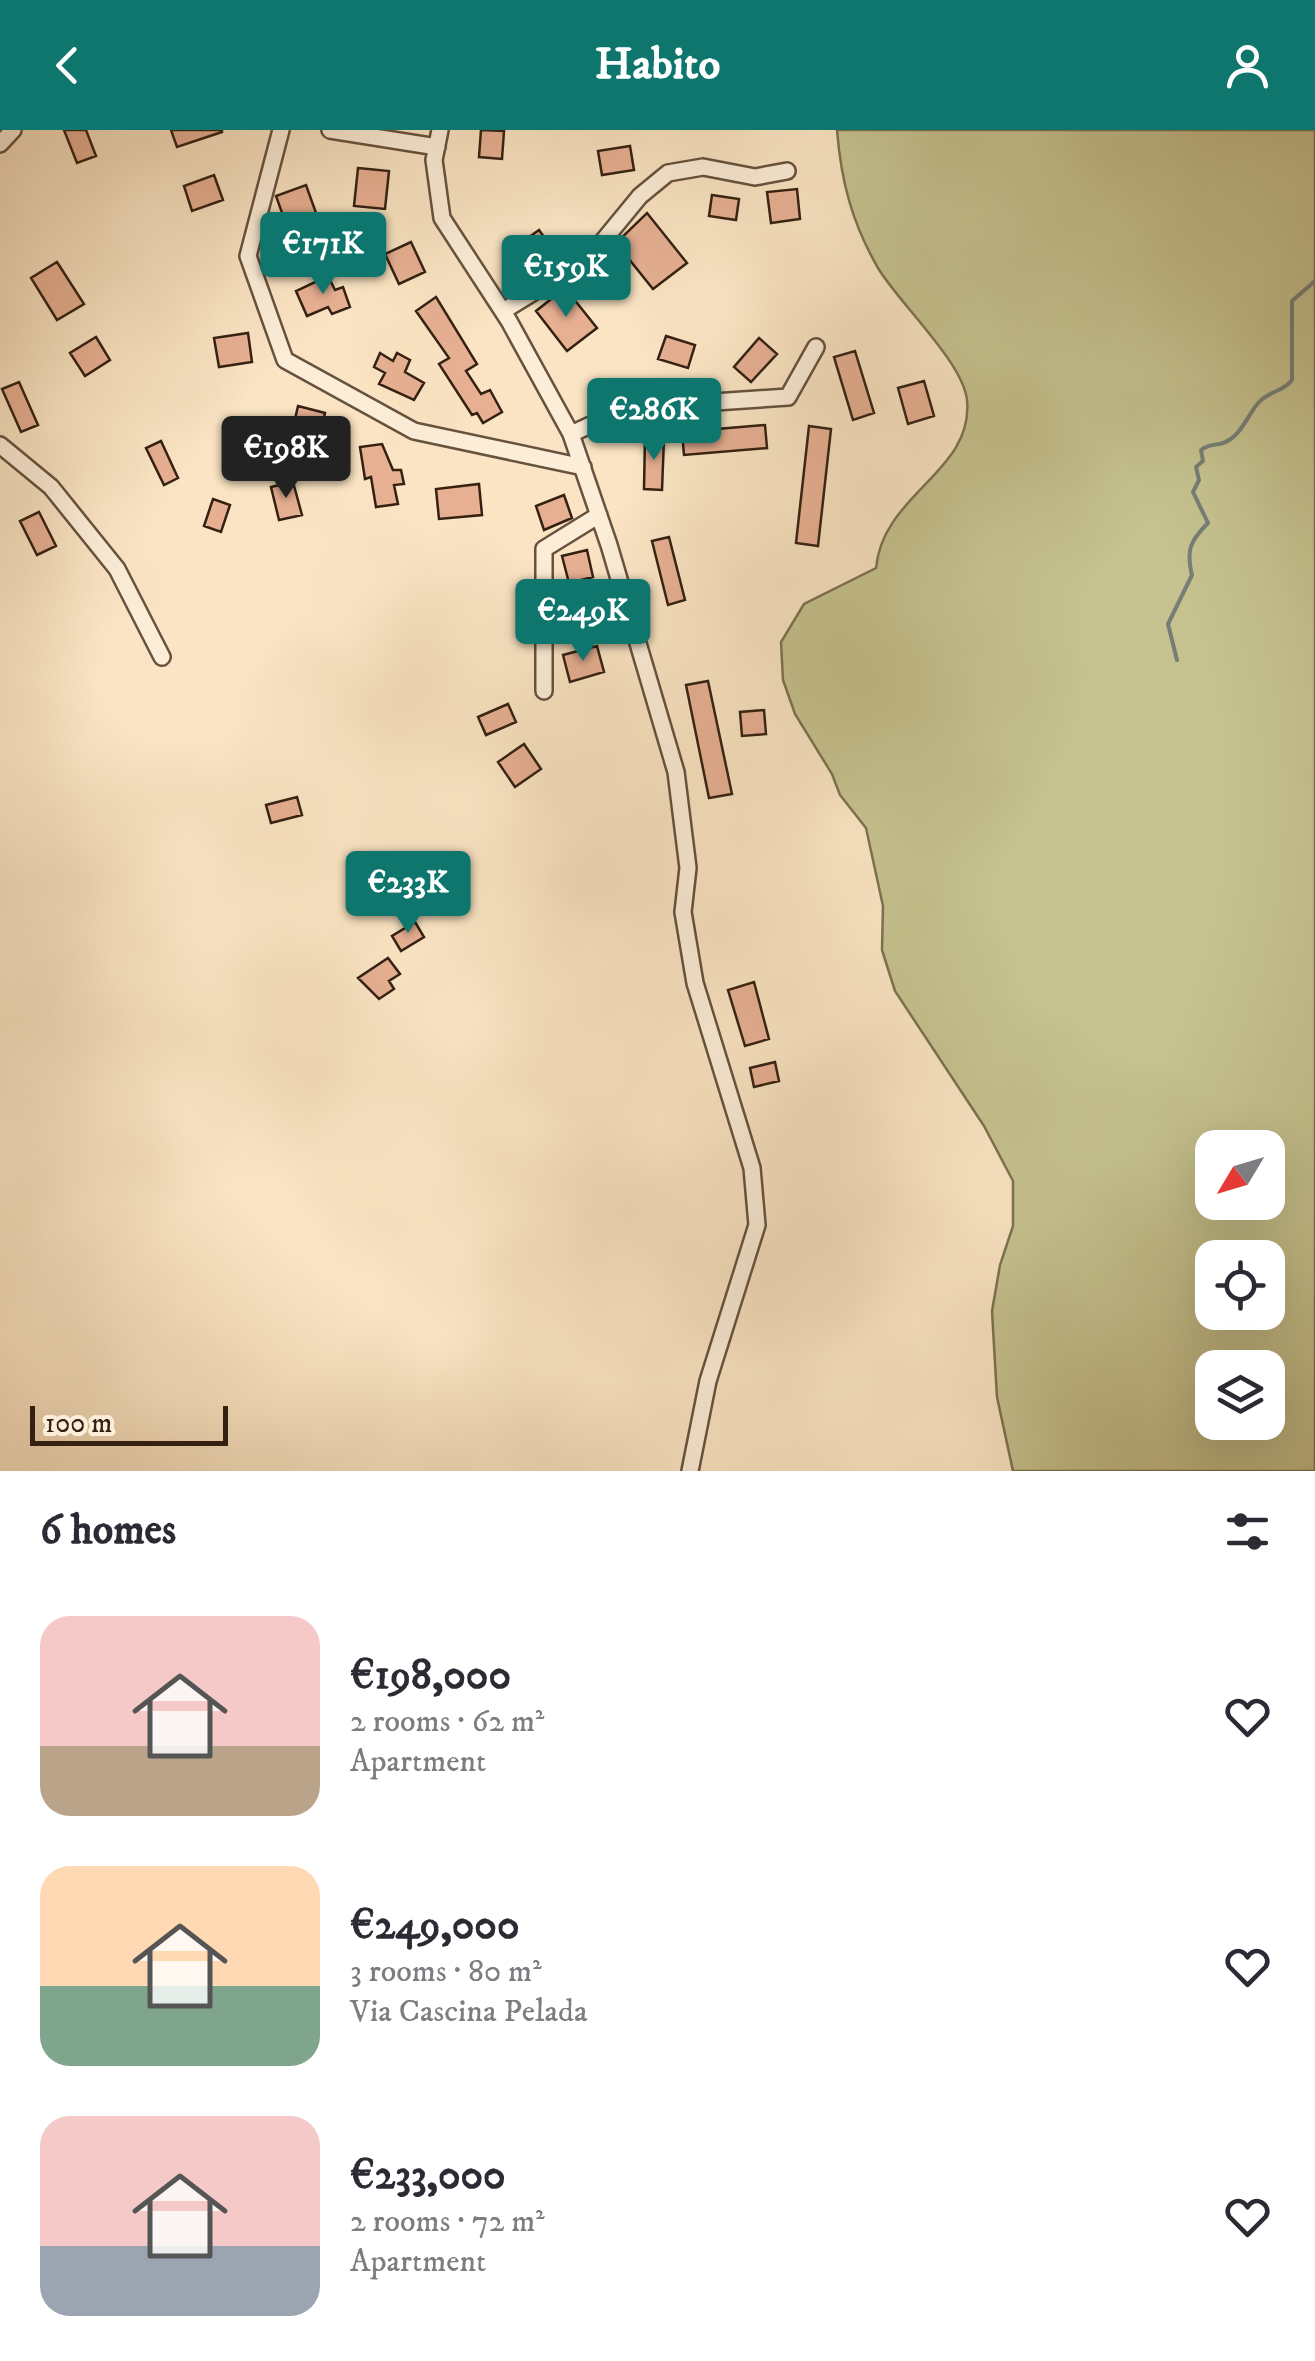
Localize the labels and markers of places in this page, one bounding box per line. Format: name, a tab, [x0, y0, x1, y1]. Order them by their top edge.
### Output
pin: €171K	[253, 212, 393, 297]
pin: €159K	[496, 235, 636, 320]
pin: €286K	[584, 378, 724, 463]
pin: €198K	[216, 416, 356, 501]
pin: €249K	[513, 579, 653, 664]
pin: €233K	[338, 851, 478, 936]

